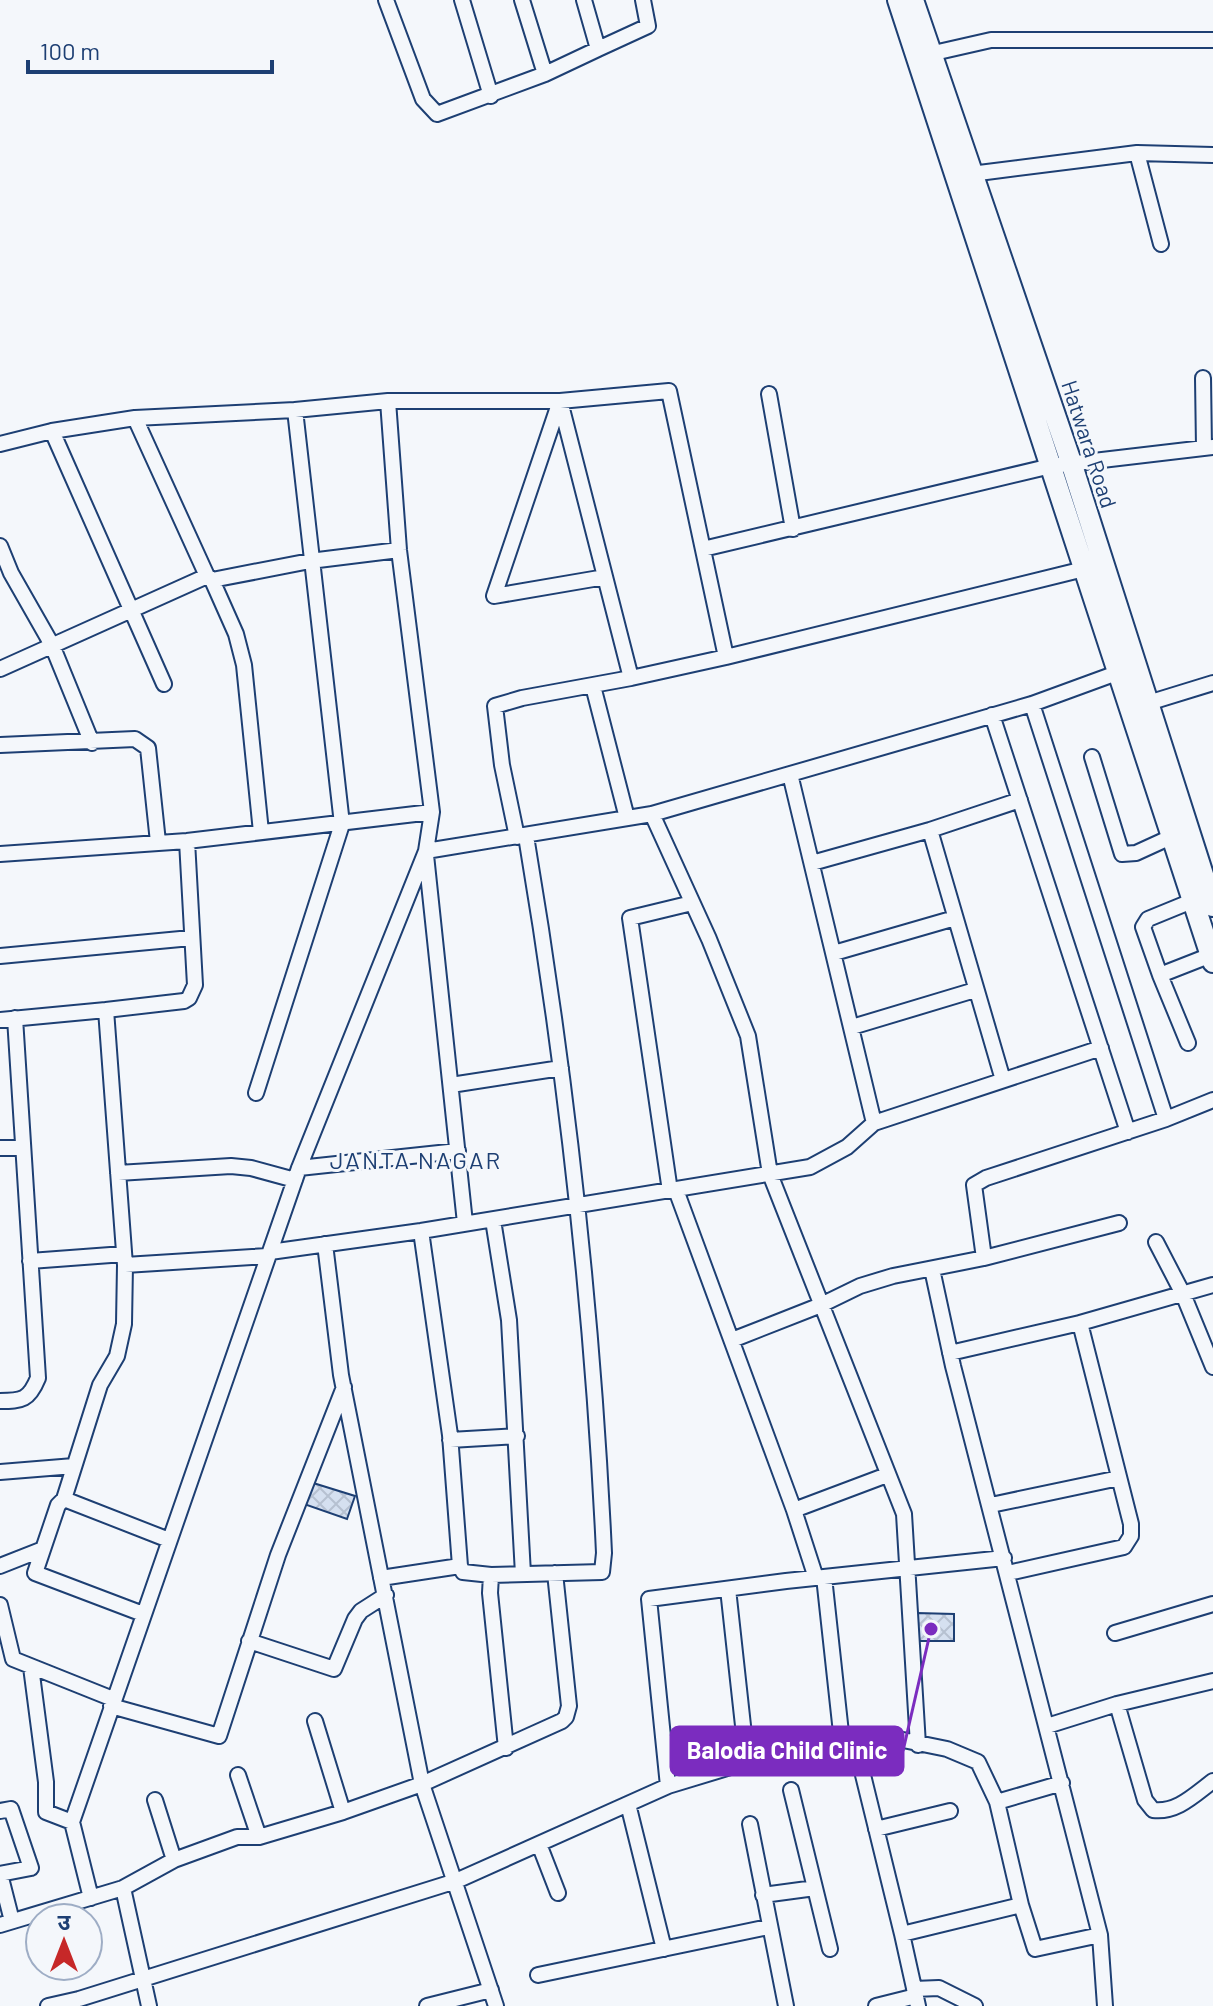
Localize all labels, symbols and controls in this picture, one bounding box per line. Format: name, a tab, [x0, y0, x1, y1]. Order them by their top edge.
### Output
scale bar	[28, 24, 272, 74]
text: 100 m	[40, 36, 100, 65]
street label: Hatwara Road	[1057, 377, 1123, 511]
district label: JANTA NAGAR	[330, 1145, 502, 1174]
callout: Balodia Child Clinic	[671, 1727, 903, 1775]
text: Balodia Child Clinic	[687, 1735, 887, 1764]
north arrow	[24, 1902, 104, 1982]
text: उ	[58, 1908, 72, 1934]

